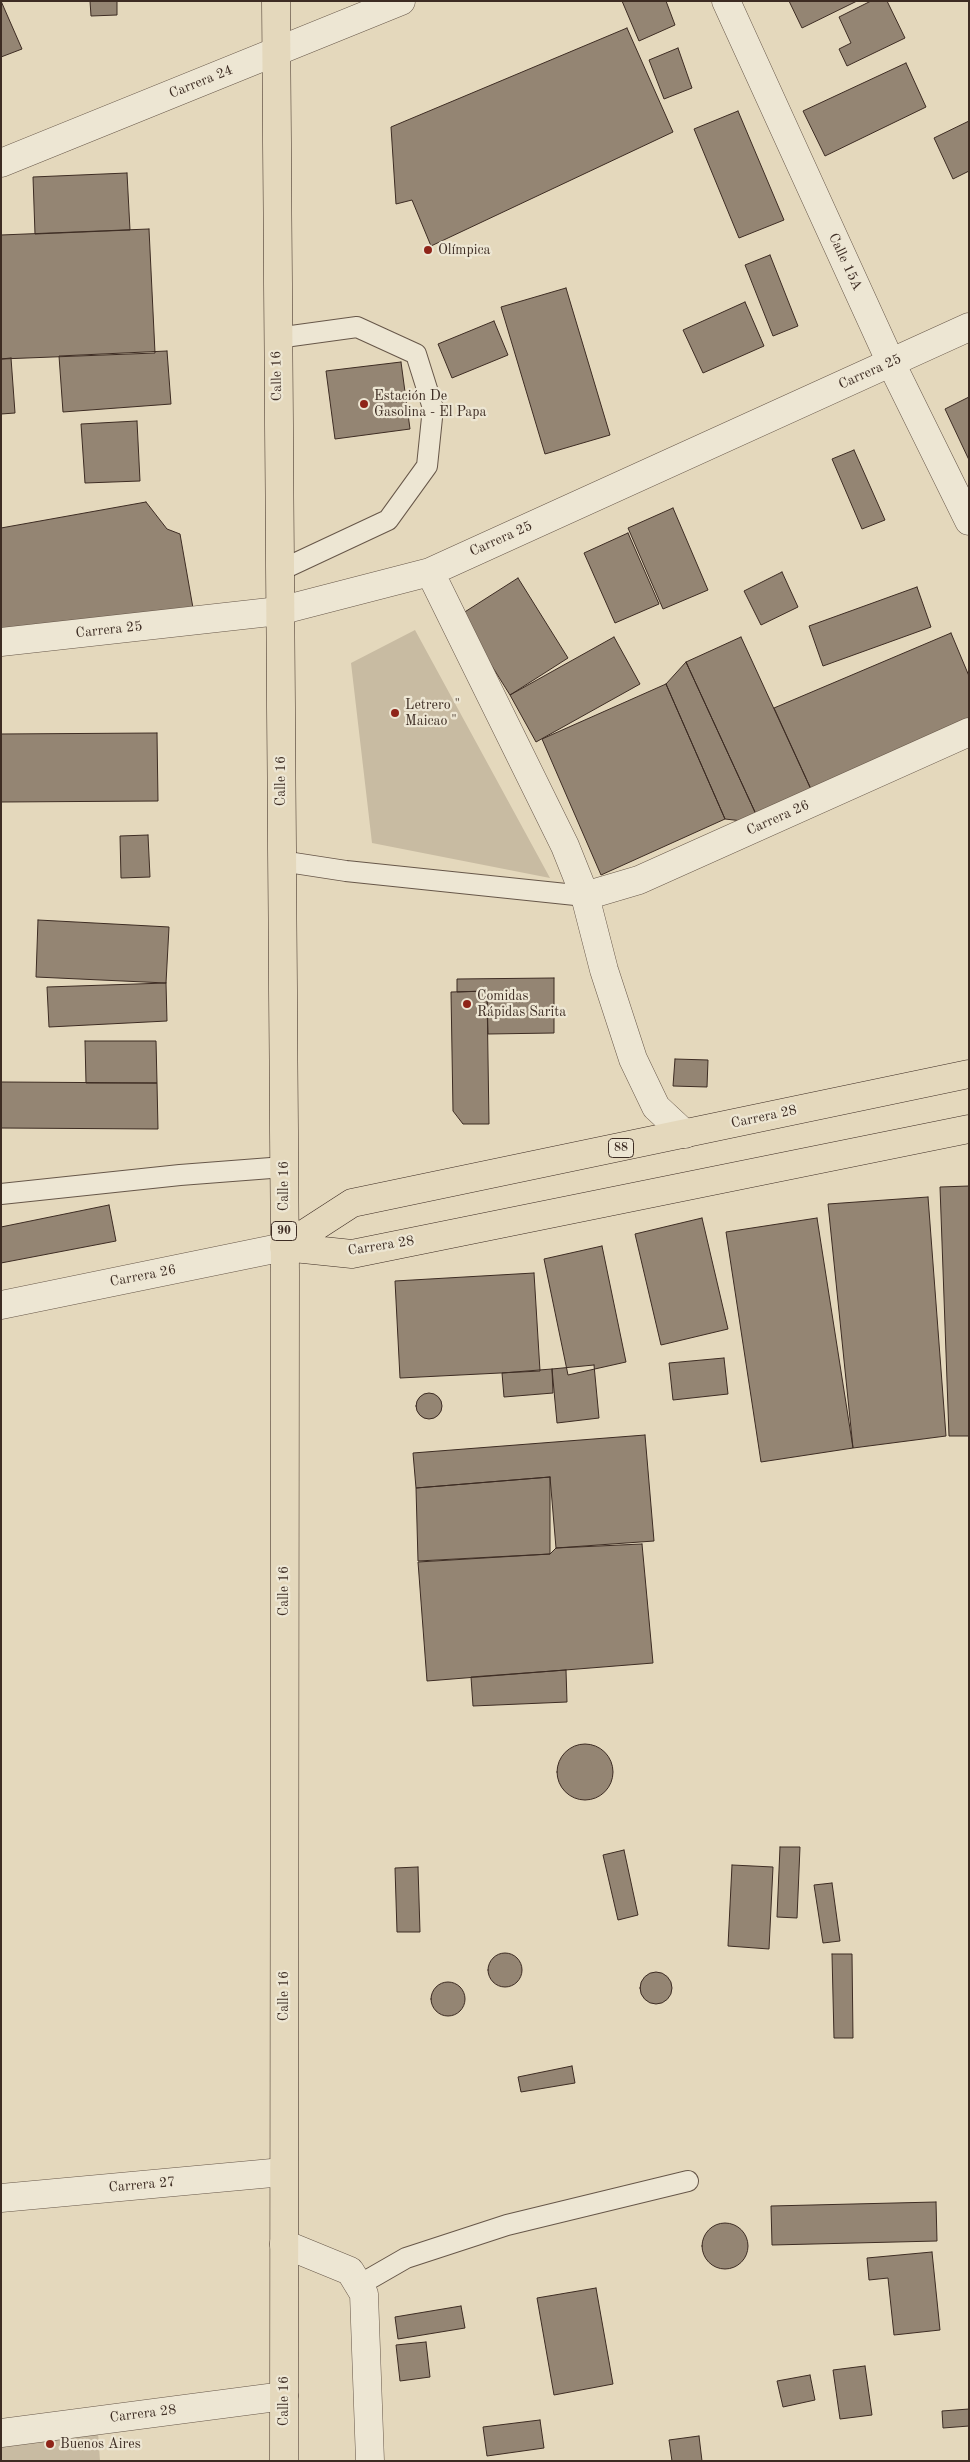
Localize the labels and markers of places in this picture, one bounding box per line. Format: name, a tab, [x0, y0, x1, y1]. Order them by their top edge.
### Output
place label: Olímpica	[438, 242, 491, 258]
marker: Olímpica	[422, 244, 434, 256]
place label: Estación De Gasolina - El Papa	[374, 388, 486, 421]
marker: Estación De Gasolina - El Papa	[358, 398, 370, 410]
place label: Letrero " Maicao "	[405, 697, 460, 730]
marker: Letrero " Maicao "	[389, 707, 401, 719]
place label: Comidas Rápidas Sarita	[477, 988, 566, 1020]
marker: Comidas Rápidas Sarita	[461, 998, 473, 1010]
place label: Buenos Aires	[60, 2436, 141, 2452]
marker: Buenos Aires	[44, 2438, 56, 2450]

